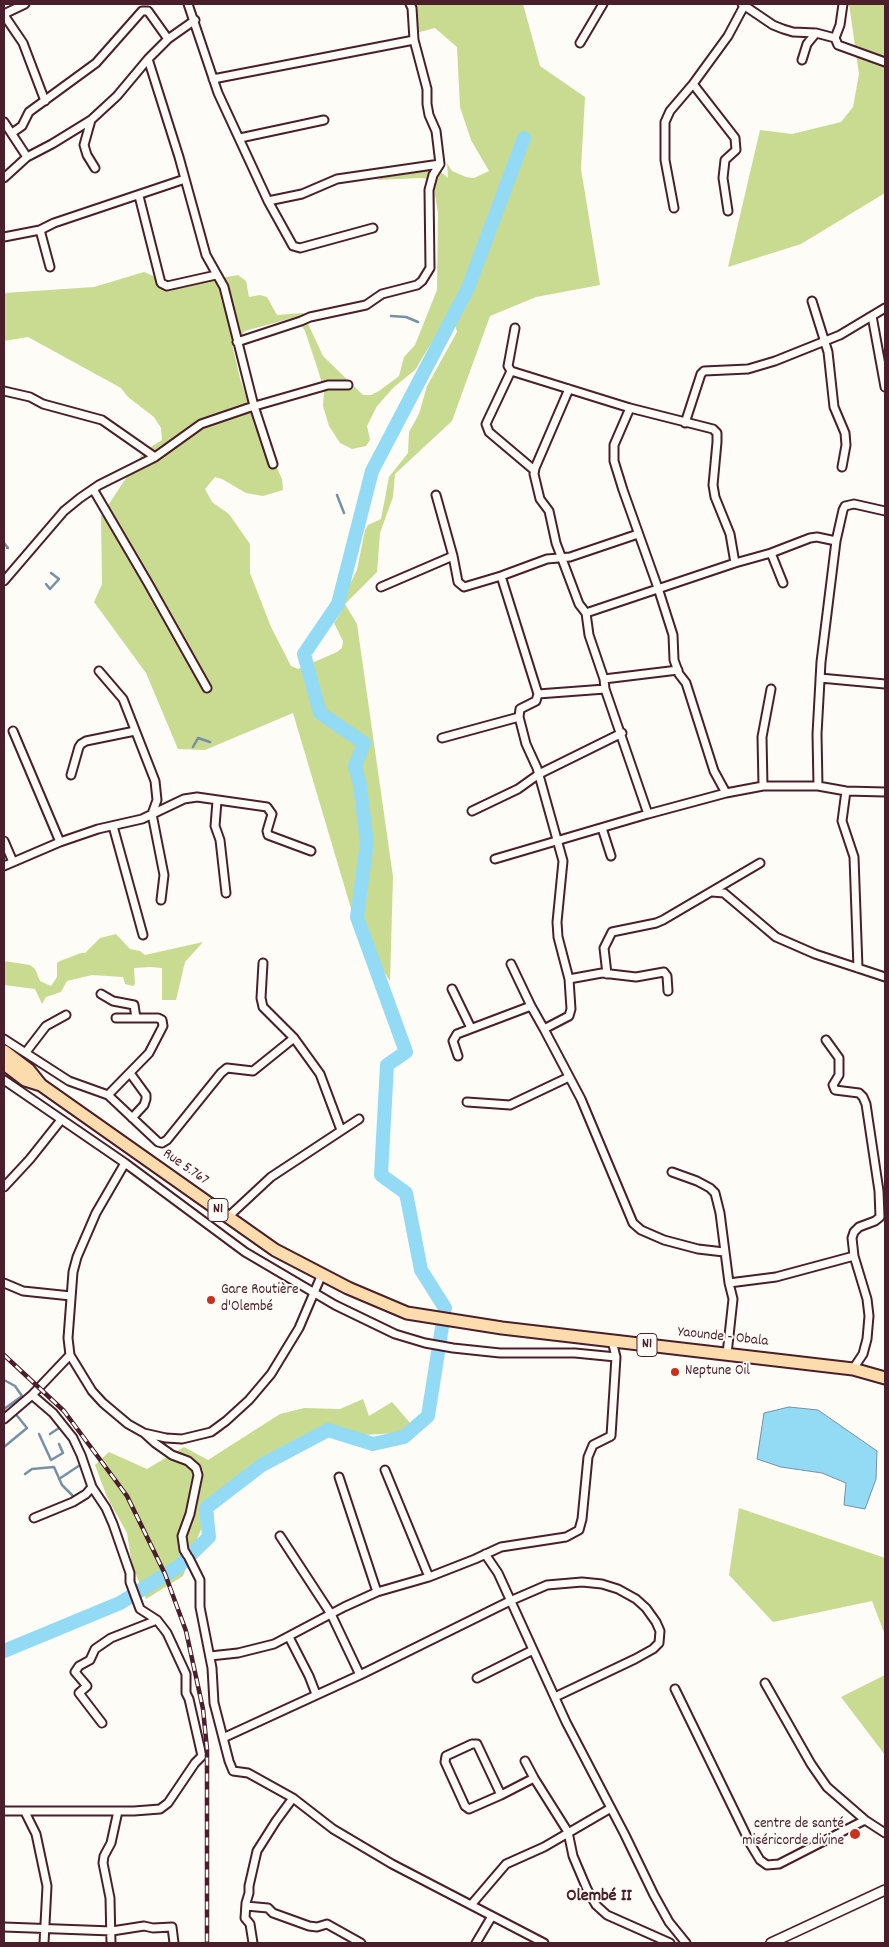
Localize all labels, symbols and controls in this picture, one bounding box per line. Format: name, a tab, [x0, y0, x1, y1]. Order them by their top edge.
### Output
street label: Rue 5.767	[159, 1146, 211, 1190]
road number: N1	[208, 1198, 228, 1222]
place label: Gare Routière d'Olembé	[221, 1282, 299, 1317]
marker: Gare Routière d'Olembé	[205, 1294, 217, 1306]
street label: Yaounde - Obala	[677, 1324, 769, 1352]
road number: N1	[637, 1334, 657, 1356]
place label: Neptune Oil	[685, 1363, 750, 1381]
marker: Neptune Oil	[669, 1366, 681, 1378]
place label: centre de santé miséricorde divine	[742, 1816, 844, 1851]
marker: centre de santé miséricorde divine	[848, 1827, 862, 1841]
district label: Olembé II	[566, 1887, 632, 1909]

